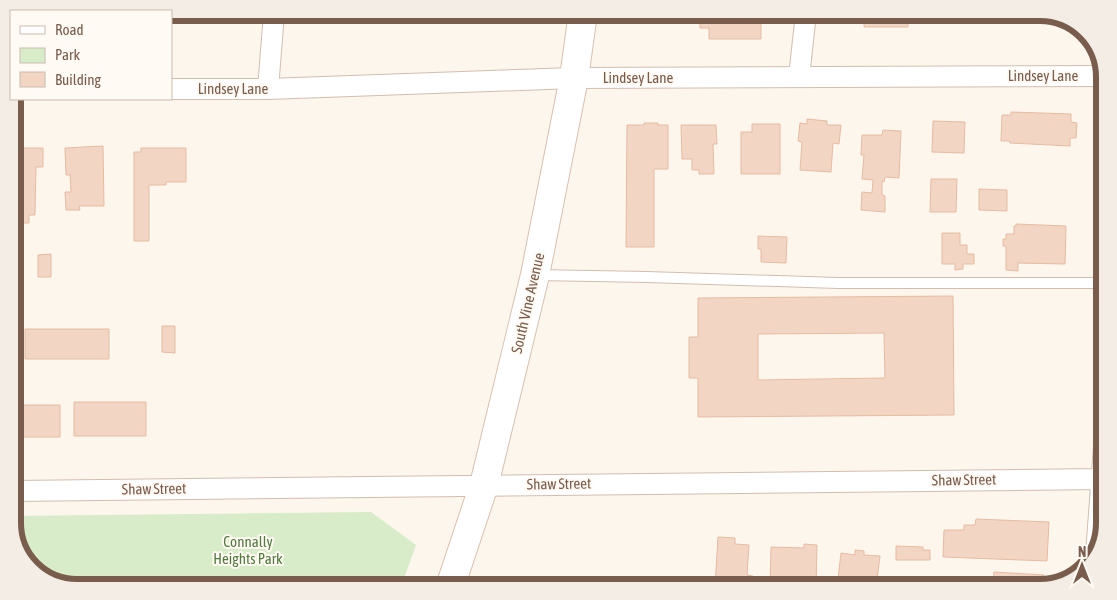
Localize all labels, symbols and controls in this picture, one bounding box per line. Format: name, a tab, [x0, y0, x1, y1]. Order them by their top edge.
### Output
legend	[10, 10, 172, 100]
text: Road	[55, 21, 84, 38]
text: Park	[55, 46, 80, 63]
street label: Lindsey Lane	[1008, 67, 1079, 84]
street label: Lindsey Lane	[603, 69, 674, 86]
text: Building	[55, 71, 101, 88]
street label: Lindsey Lane	[198, 80, 269, 97]
street label: South Vine Avenue	[508, 251, 547, 355]
street label: Shaw Street	[932, 470, 996, 489]
street label: Shaw Street	[527, 474, 591, 493]
street label: Shaw Street	[122, 479, 186, 498]
park label: Connally Heights Park	[213, 533, 283, 567]
north arrow	[1057, 540, 1107, 590]
text: N	[1078, 544, 1086, 560]

